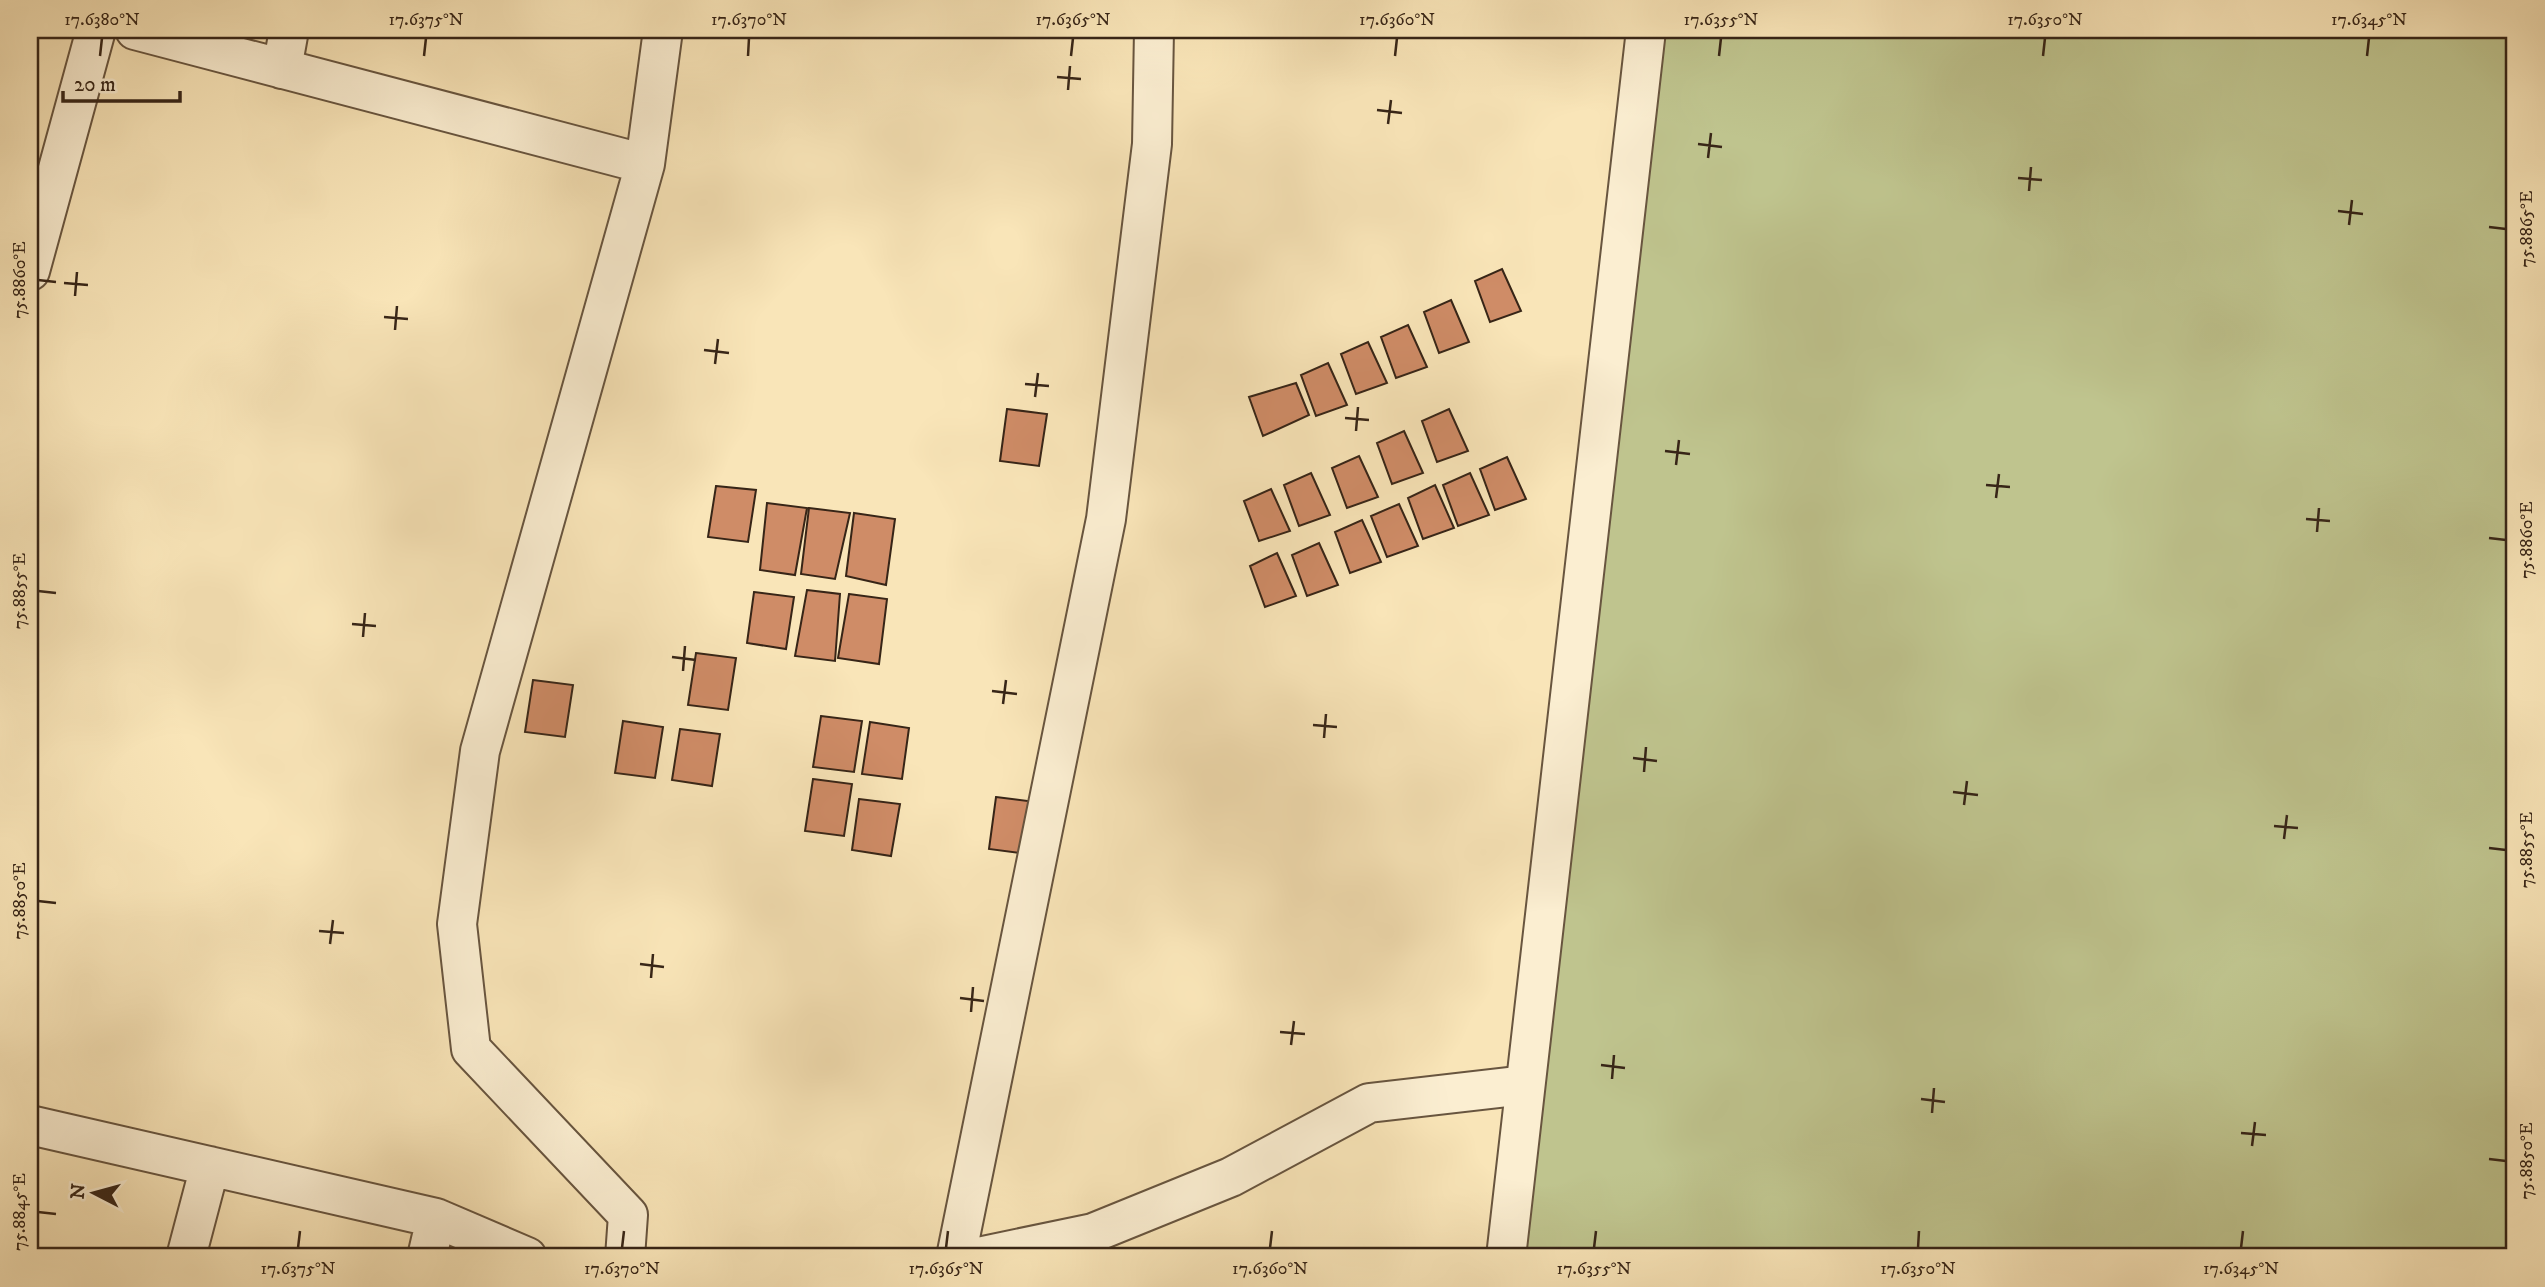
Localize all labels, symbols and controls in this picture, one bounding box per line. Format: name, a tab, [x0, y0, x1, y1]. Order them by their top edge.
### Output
text: 17.6380°N	[64, 9, 140, 31]
text: 17.6375°N	[388, 9, 464, 31]
text: 17.6370°N	[711, 9, 787, 31]
text: 17.6365°N	[1035, 9, 1111, 31]
text: 17.6360°N	[1359, 9, 1435, 31]
text: 17.6355°N	[1684, 9, 1759, 31]
text: 17.6350°N	[2007, 9, 2083, 31]
text: 17.6345°N	[2331, 9, 2407, 31]
scale bar	[63, 60, 180, 104]
text: 20 m	[74, 72, 116, 98]
text: 75.8865°E	[2516, 190, 2538, 267]
text: 75.8860°E	[9, 241, 31, 319]
text: 75.8860°E	[2516, 501, 2538, 579]
text: 75.8855°E	[9, 553, 31, 629]
text: 75.8855°E	[2516, 812, 2538, 888]
text: 75.8850°E	[9, 862, 31, 940]
text: 75.8850°E	[2516, 1122, 2538, 1200]
north arrow	[60, 1158, 130, 1228]
text: 75.8845°E	[9, 1173, 31, 1251]
text: N	[66, 1182, 91, 1200]
text: 17.6375°N	[260, 1258, 336, 1280]
text: 17.6370°N	[584, 1258, 660, 1280]
text: 17.6365°N	[908, 1258, 984, 1280]
text: 17.6360°N	[1232, 1258, 1308, 1280]
text: 17.6355°N	[1557, 1258, 1632, 1280]
text: 17.6350°N	[1880, 1258, 1956, 1280]
text: 17.6345°N	[2203, 1258, 2279, 1280]

